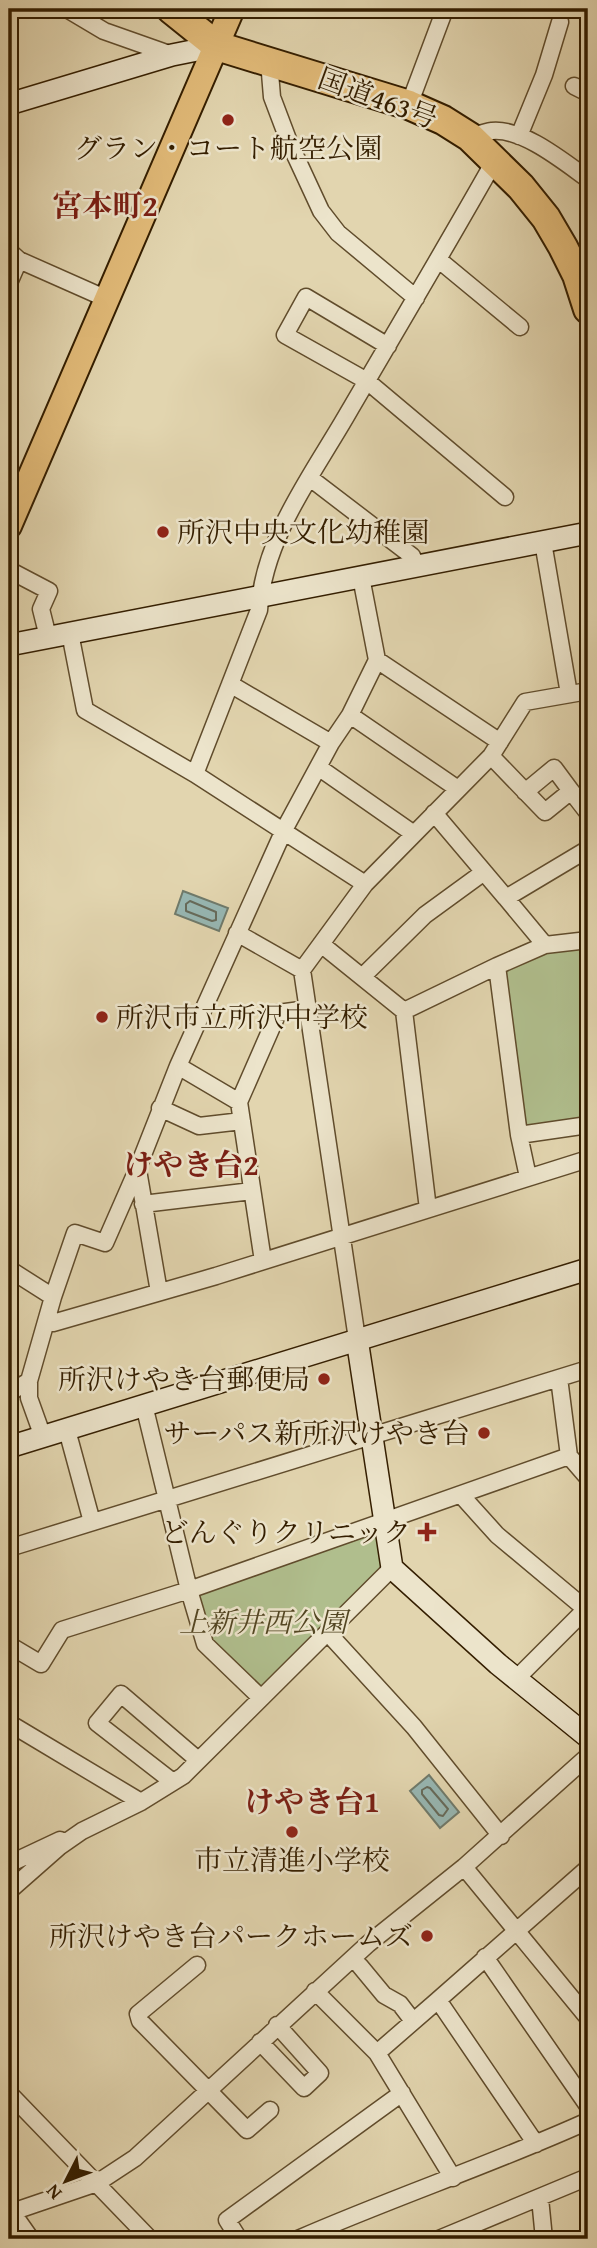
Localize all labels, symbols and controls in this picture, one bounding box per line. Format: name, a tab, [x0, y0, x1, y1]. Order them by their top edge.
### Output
street label: 国道463号	[313, 57, 444, 138]
marker: グラン・コート航空公園	[220, 112, 236, 128]
place label: グラン・コート航空公園	[74, 127, 382, 168]
district label: 宮本町2	[52, 183, 158, 227]
place label: 所沢中央文化幼稚園	[177, 511, 429, 552]
marker: 所沢中央文化幼稚園	[155, 524, 171, 540]
place label: 所沢市立所沢中学校	[116, 996, 368, 1037]
marker: 所沢市立所沢中学校	[94, 1009, 110, 1025]
district label: けやき台2	[123, 1142, 259, 1186]
place label: 所沢けやき台郵便局	[58, 1358, 310, 1399]
marker: 所沢けやき台郵便局	[316, 1371, 332, 1387]
place label: サーパス新所沢けやき台	[163, 1412, 470, 1453]
marker: サーパス新所沢けやき台	[476, 1425, 492, 1441]
place label: どんぐりクリニック	[161, 1511, 411, 1552]
marker: どんぐりクリニック	[417, 1522, 437, 1542]
park label: 上新井西公園	[179, 1601, 351, 1642]
district label: けやき台1	[244, 1779, 380, 1823]
marker: 市立清進小学校	[284, 1824, 300, 1840]
place label: 市立清進小学校	[194, 1839, 390, 1880]
place label: 所沢けやき台パークホームズ	[49, 1915, 413, 1956]
marker: 所沢けやき台パークホームズ	[419, 1928, 435, 1944]
north arrow	[32, 2146, 102, 2216]
text: N	[39, 2178, 68, 2206]

